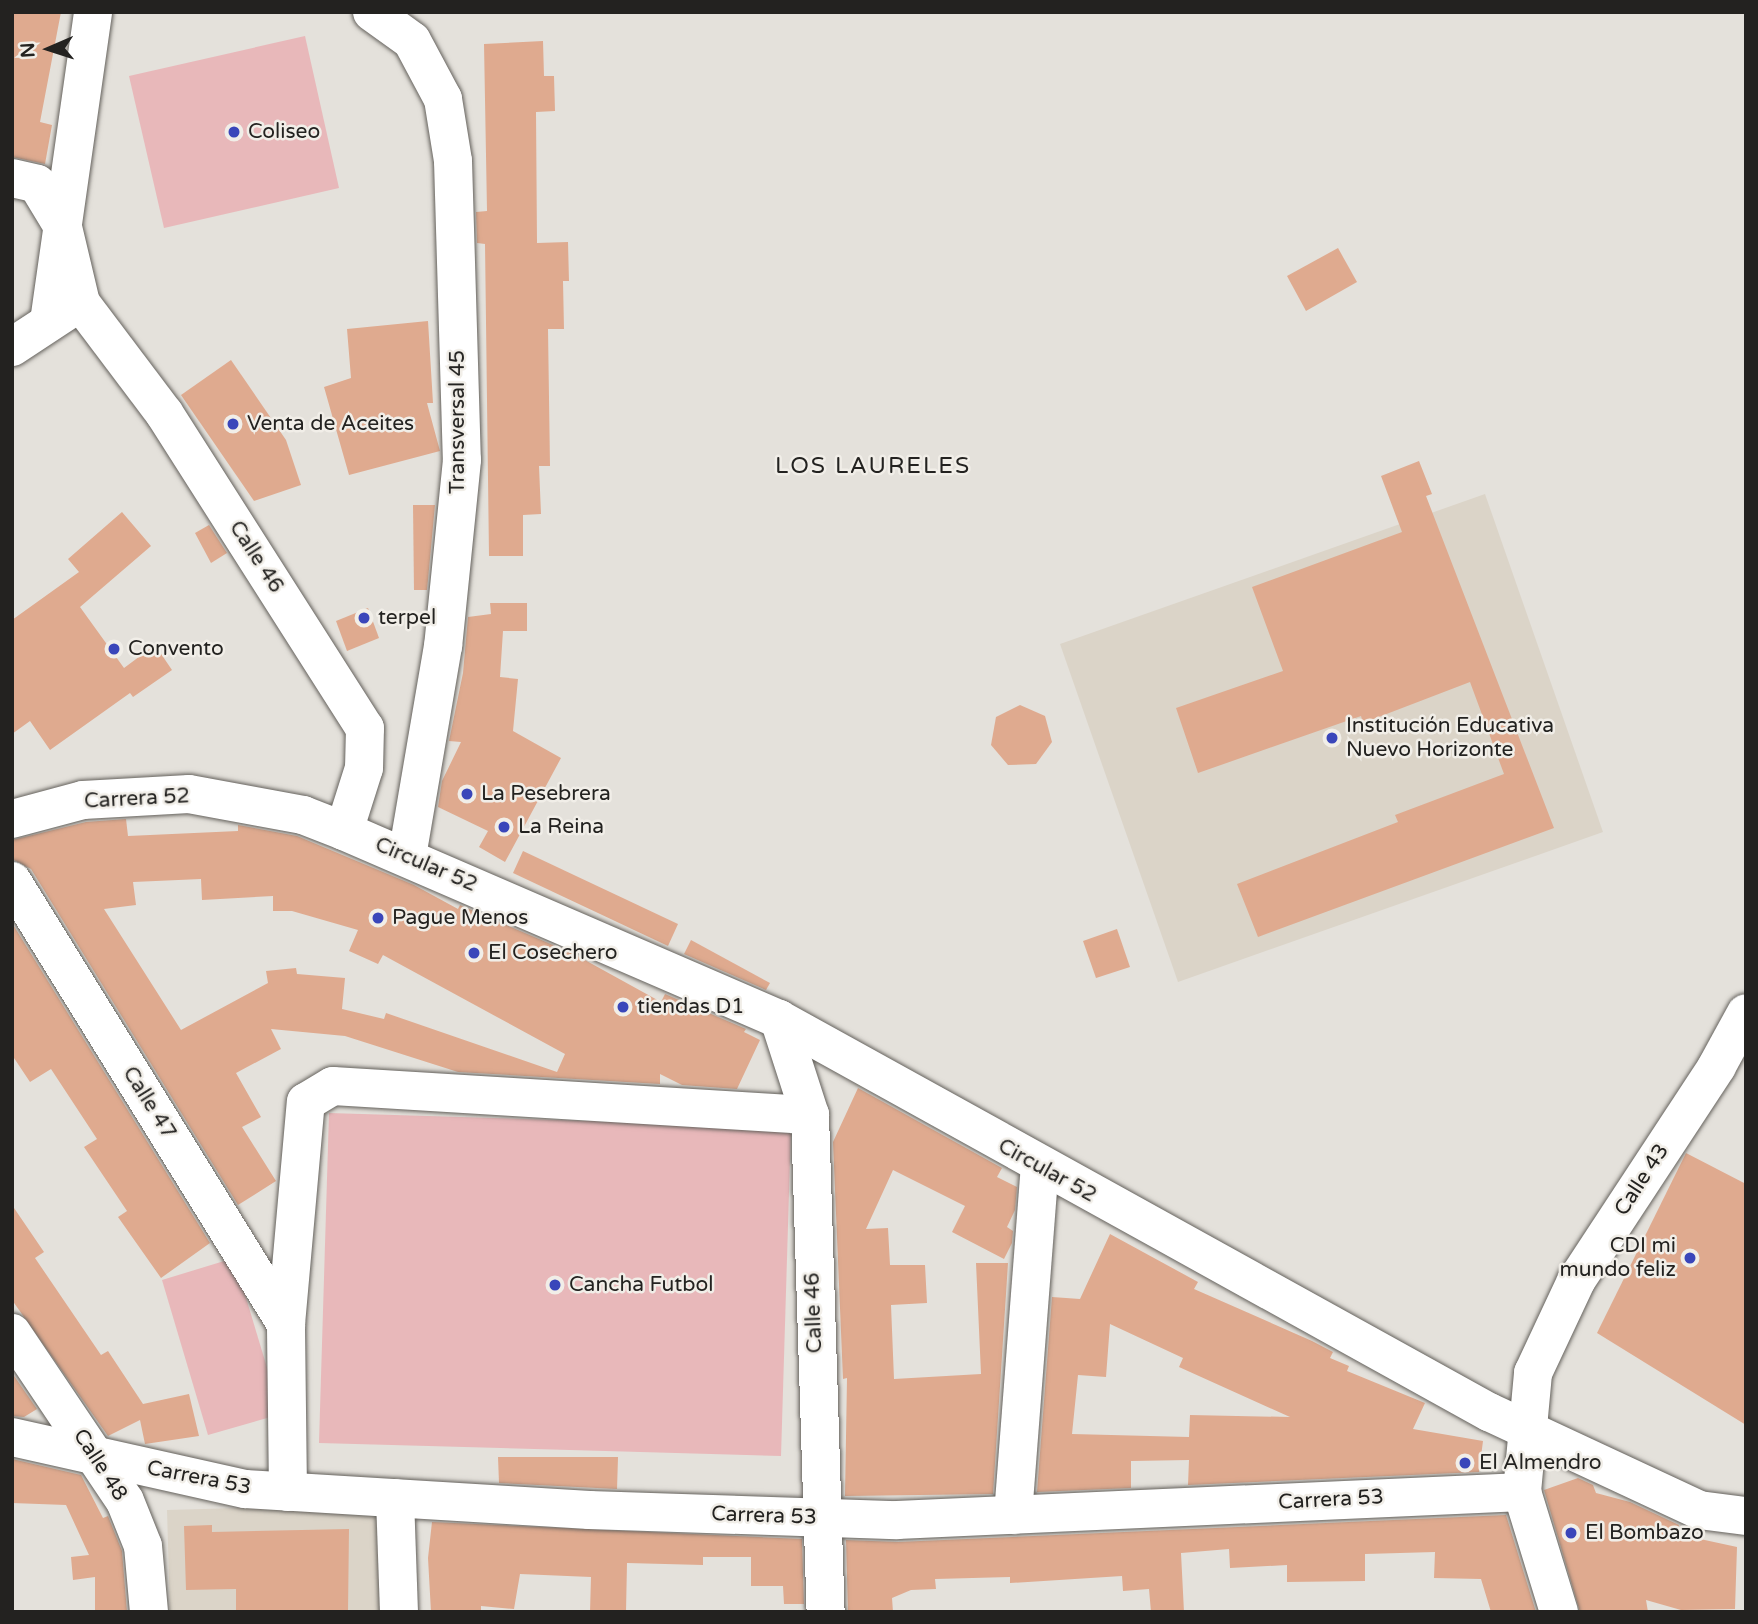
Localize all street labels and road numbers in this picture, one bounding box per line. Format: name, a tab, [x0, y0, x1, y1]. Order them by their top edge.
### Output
street label: Transversal 45	[445, 350, 471, 494]
street label: Calle 46	[223, 516, 289, 598]
street label: Carrera 52	[84, 784, 190, 814]
street label: Circular 52	[371, 832, 481, 898]
street label: Calle 47	[117, 1062, 181, 1144]
street label: Circular 52	[993, 1134, 1101, 1208]
street label: Calle 43	[1609, 1139, 1675, 1221]
street label: Calle 46	[800, 1272, 828, 1354]
street label: Calle 48	[67, 1424, 133, 1506]
street label: Carrera 53	[145, 1456, 253, 1500]
street label: Carrera 53	[1278, 1485, 1384, 1515]
street label: Carrera 53	[711, 1502, 817, 1530]

